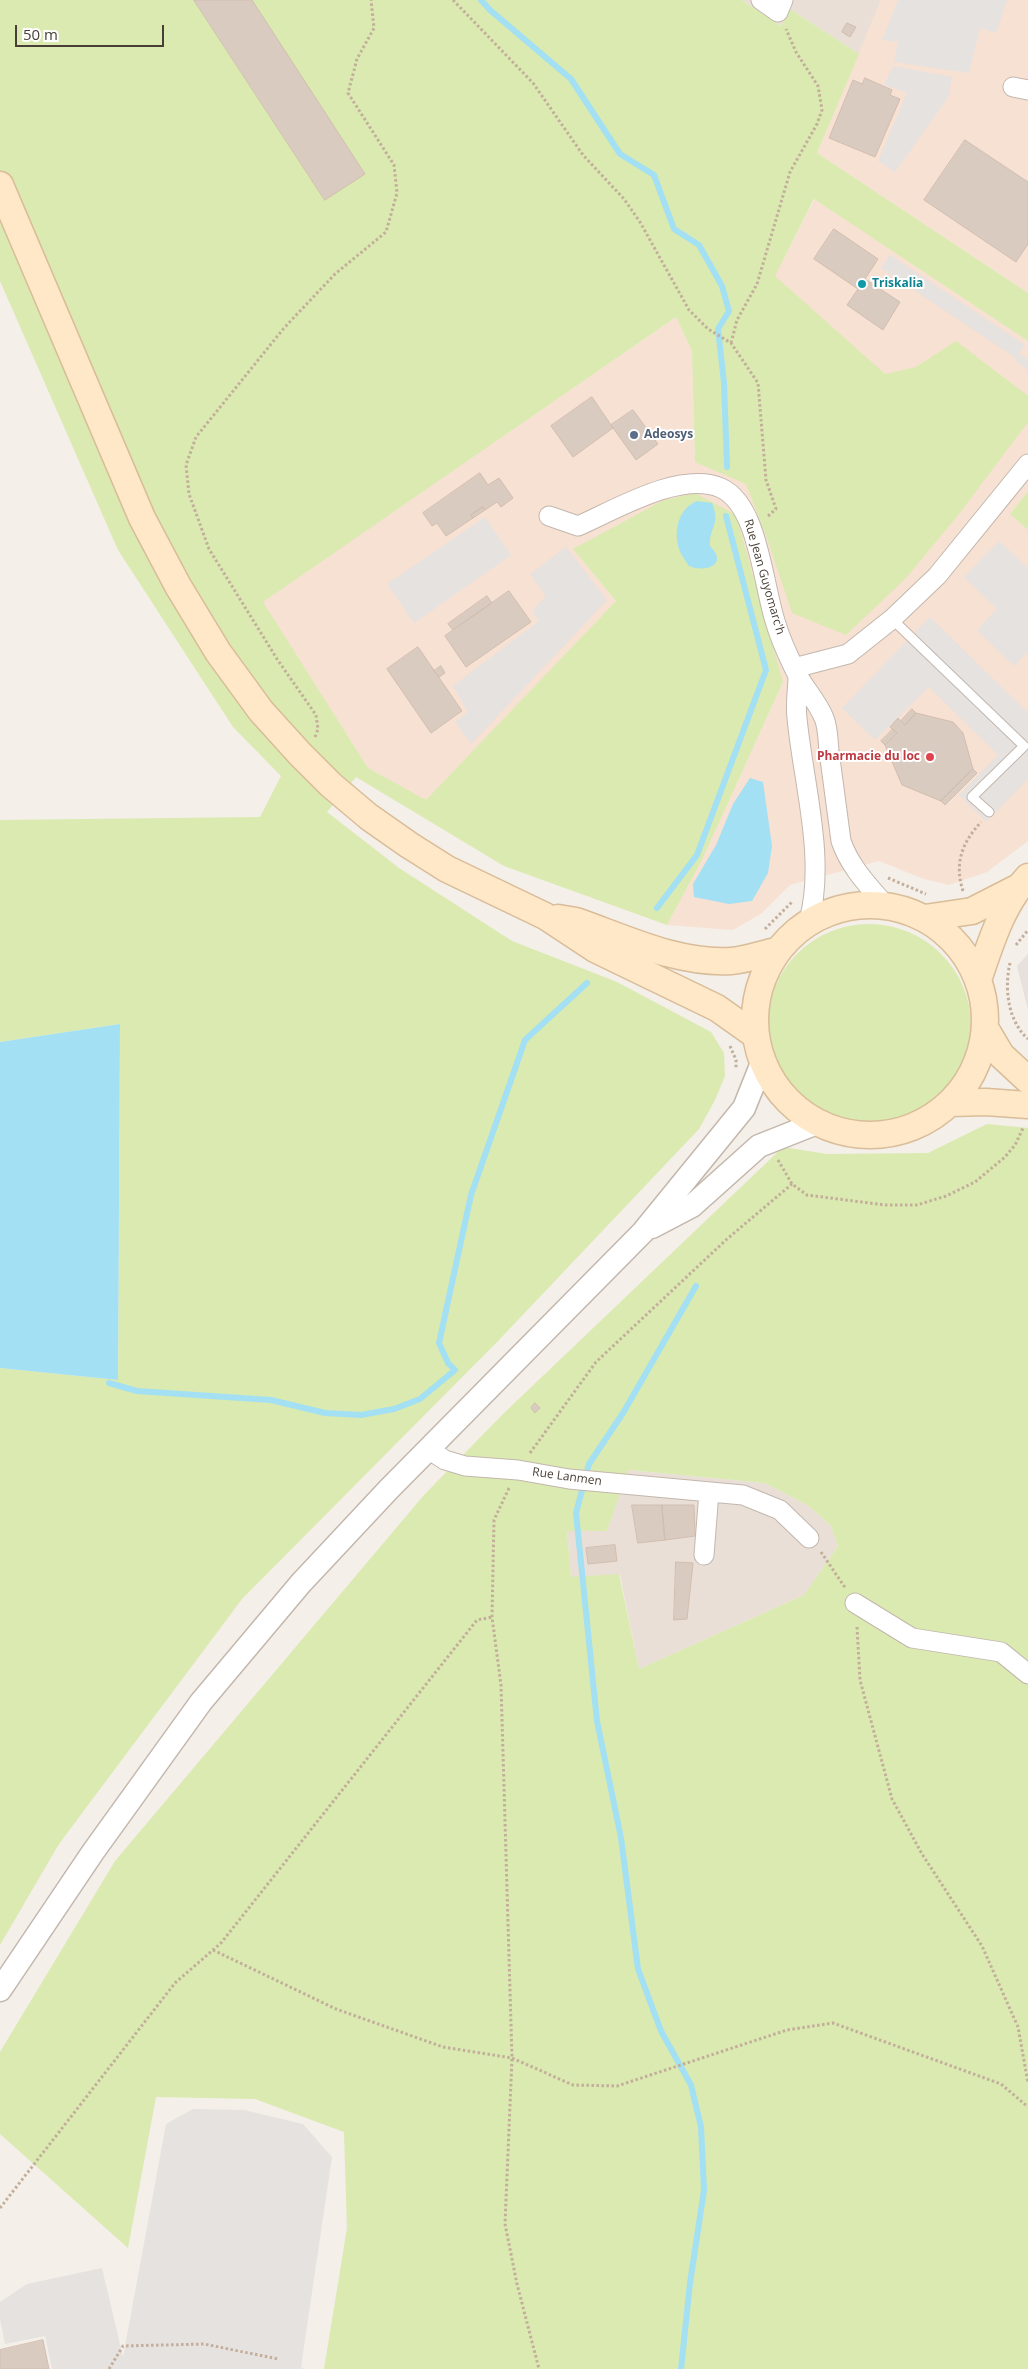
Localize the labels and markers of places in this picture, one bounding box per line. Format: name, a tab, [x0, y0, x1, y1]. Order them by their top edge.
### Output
place label: Triskalia	[872, 277, 923, 291]
marker: Triskalia	[856, 278, 868, 290]
place label: Adeosys	[644, 428, 693, 442]
marker: Adeosys	[628, 429, 640, 441]
place label: Pharmacie du loc	[817, 750, 920, 764]
marker: Pharmacie du loc	[924, 751, 936, 763]

